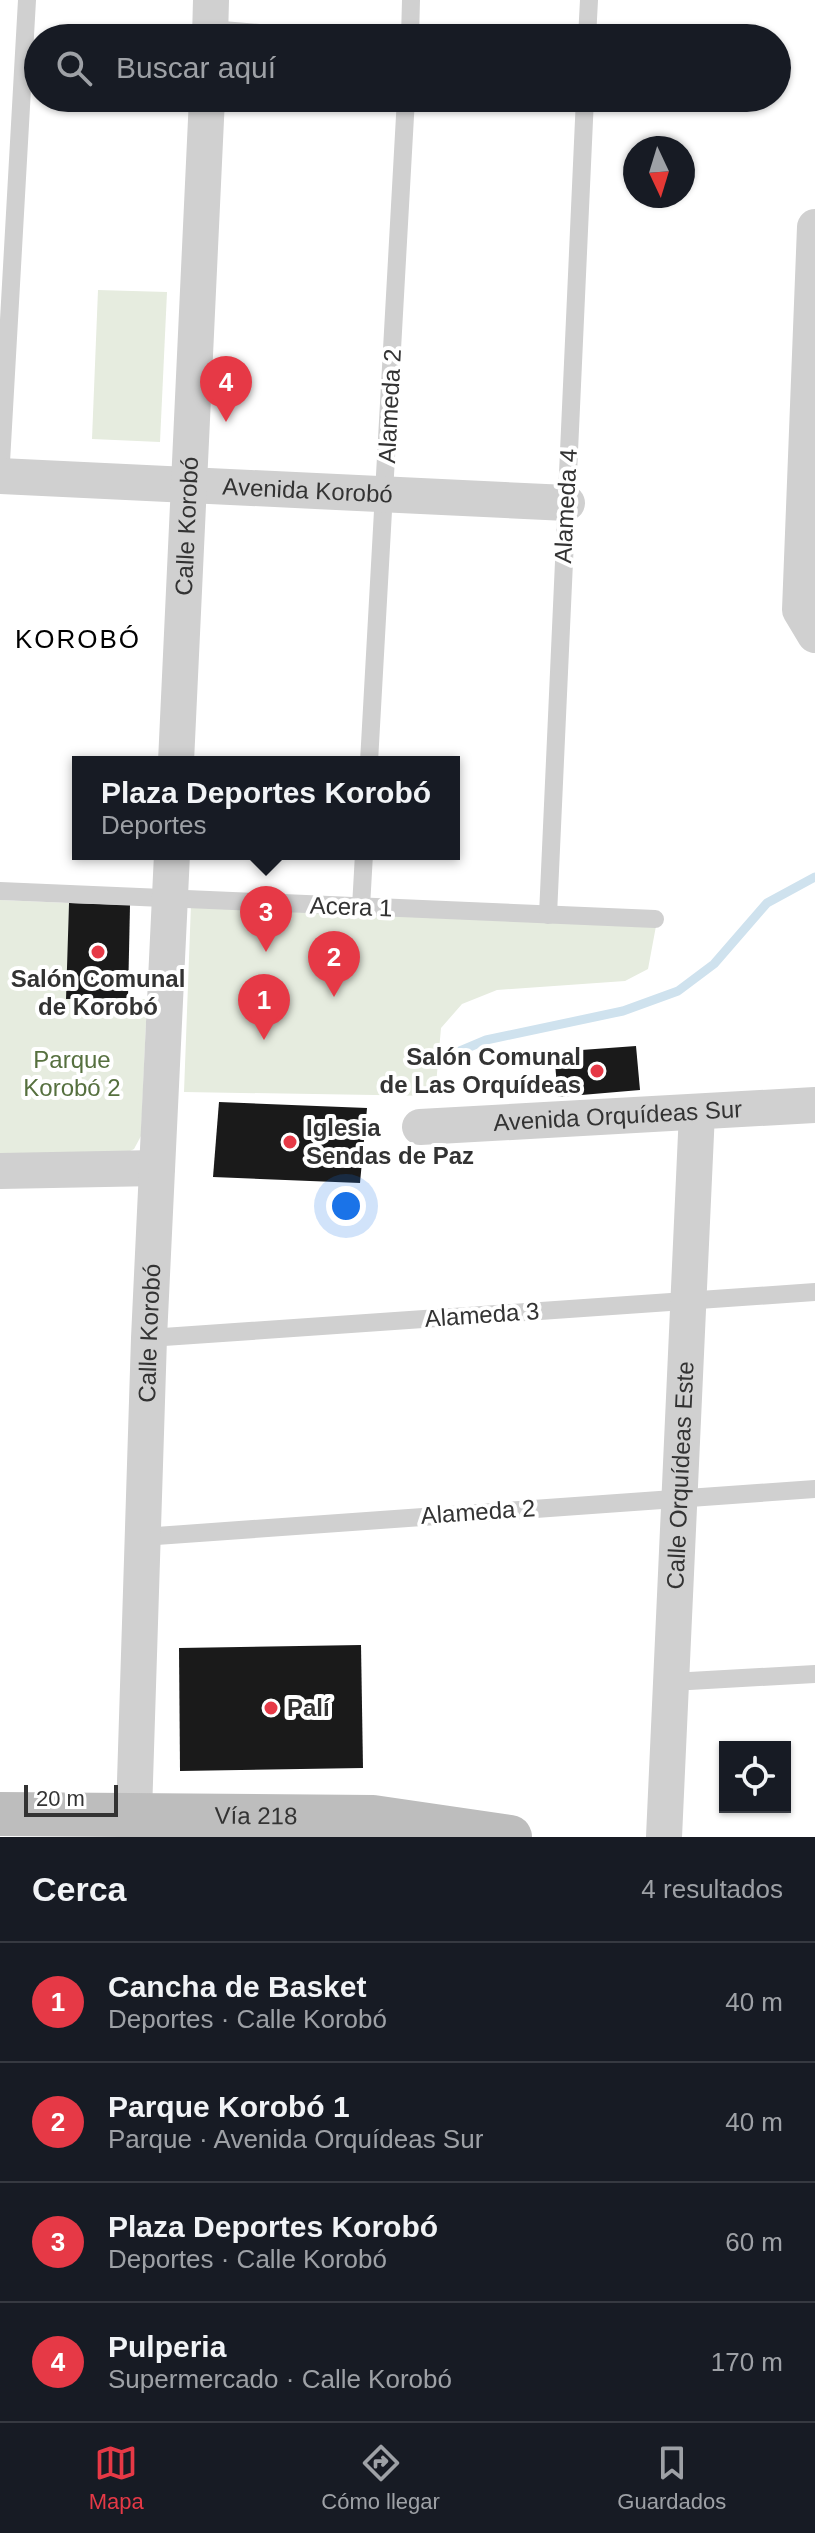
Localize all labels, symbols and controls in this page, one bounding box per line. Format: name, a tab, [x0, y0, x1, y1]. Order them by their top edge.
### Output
search box	[24, 24, 791, 112]
icon: search	[52, 46, 96, 90]
text: Buscar aquí	[116, 51, 276, 84]
north arrow	[623, 136, 695, 208]
street label: Alameda 2	[373, 348, 406, 464]
pin: 4	[200, 356, 252, 422]
street label: Alameda 4	[549, 448, 582, 564]
street label: Calle Korobó	[170, 456, 203, 596]
street label: Avenida Korobó	[222, 473, 393, 508]
district label: KOROBÓ	[15, 624, 141, 654]
popup	[72, 756, 460, 860]
text: Plaza Deportes Korobó	[101, 776, 431, 809]
text: Deportes	[101, 810, 206, 840]
pin: 3	[240, 886, 292, 952]
street label: Acera 1	[309, 892, 393, 921]
pin: 2	[308, 931, 360, 997]
marker: Salón Comunal de Korobó	[89, 943, 107, 961]
place label: Salón Comunal de Korobó	[11, 965, 185, 1020]
pin: 1	[238, 974, 290, 1040]
place label: Salón Comunal de Las Orquídeas	[380, 1043, 581, 1098]
park label: Parque Korobó 2	[23, 1046, 121, 1101]
marker: Salón Comunal de Las Orquídeas	[588, 1062, 606, 1080]
street label: Avenida Orquídeas Sur	[492, 1095, 743, 1136]
place label: Iglesia Sendas de Paz	[306, 1114, 474, 1169]
marker: Iglesia Sendas de Paz	[281, 1133, 299, 1151]
your location	[326, 1186, 366, 1226]
street label: Calle Korobó	[133, 1263, 166, 1403]
street label: Alameda 3	[424, 1297, 540, 1332]
street label: Calle Orquídeas Este	[661, 1361, 699, 1590]
street label: Alameda 2	[420, 1494, 536, 1529]
place label: Palí	[287, 1694, 331, 1721]
marker: Palí	[262, 1699, 280, 1717]
map controls	[719, 1741, 791, 1813]
button: locate	[719, 1741, 791, 1813]
scale bar	[24, 1781, 118, 1817]
text: 20 m	[36, 1786, 85, 1811]
street label: Vía 218	[214, 1802, 298, 1829]
text: Cerca	[32, 1870, 127, 1908]
text: 4 resultados	[641, 1874, 783, 1904]
text: Cancha de Basket	[108, 1970, 366, 2003]
text: 1	[51, 1987, 65, 2017]
text: 40 m	[725, 1987, 783, 2017]
text: Deportes · Calle Korobó	[108, 2004, 387, 2034]
text: Parque Korobó 1	[108, 2090, 350, 2123]
text: 2	[51, 2107, 65, 2137]
text: 40 m	[725, 2107, 783, 2137]
text: Parque · Avenida Orquídeas Sur	[108, 2124, 483, 2154]
text: Plaza Deportes Korobó	[108, 2210, 438, 2243]
text: 3	[51, 2227, 65, 2257]
text: 60 m	[725, 2227, 783, 2257]
text: Deportes · Calle Korobó	[108, 2244, 387, 2274]
text: Pulperia	[108, 2330, 226, 2363]
text: 4	[51, 2347, 65, 2377]
text: 170 m	[711, 2347, 783, 2377]
text: Supermercado · Calle Korobó	[108, 2364, 452, 2394]
tab: Mapa	[89, 2441, 144, 2515]
tab: Cómo llegar	[321, 2441, 440, 2515]
tab: Guardados	[617, 2441, 726, 2515]

